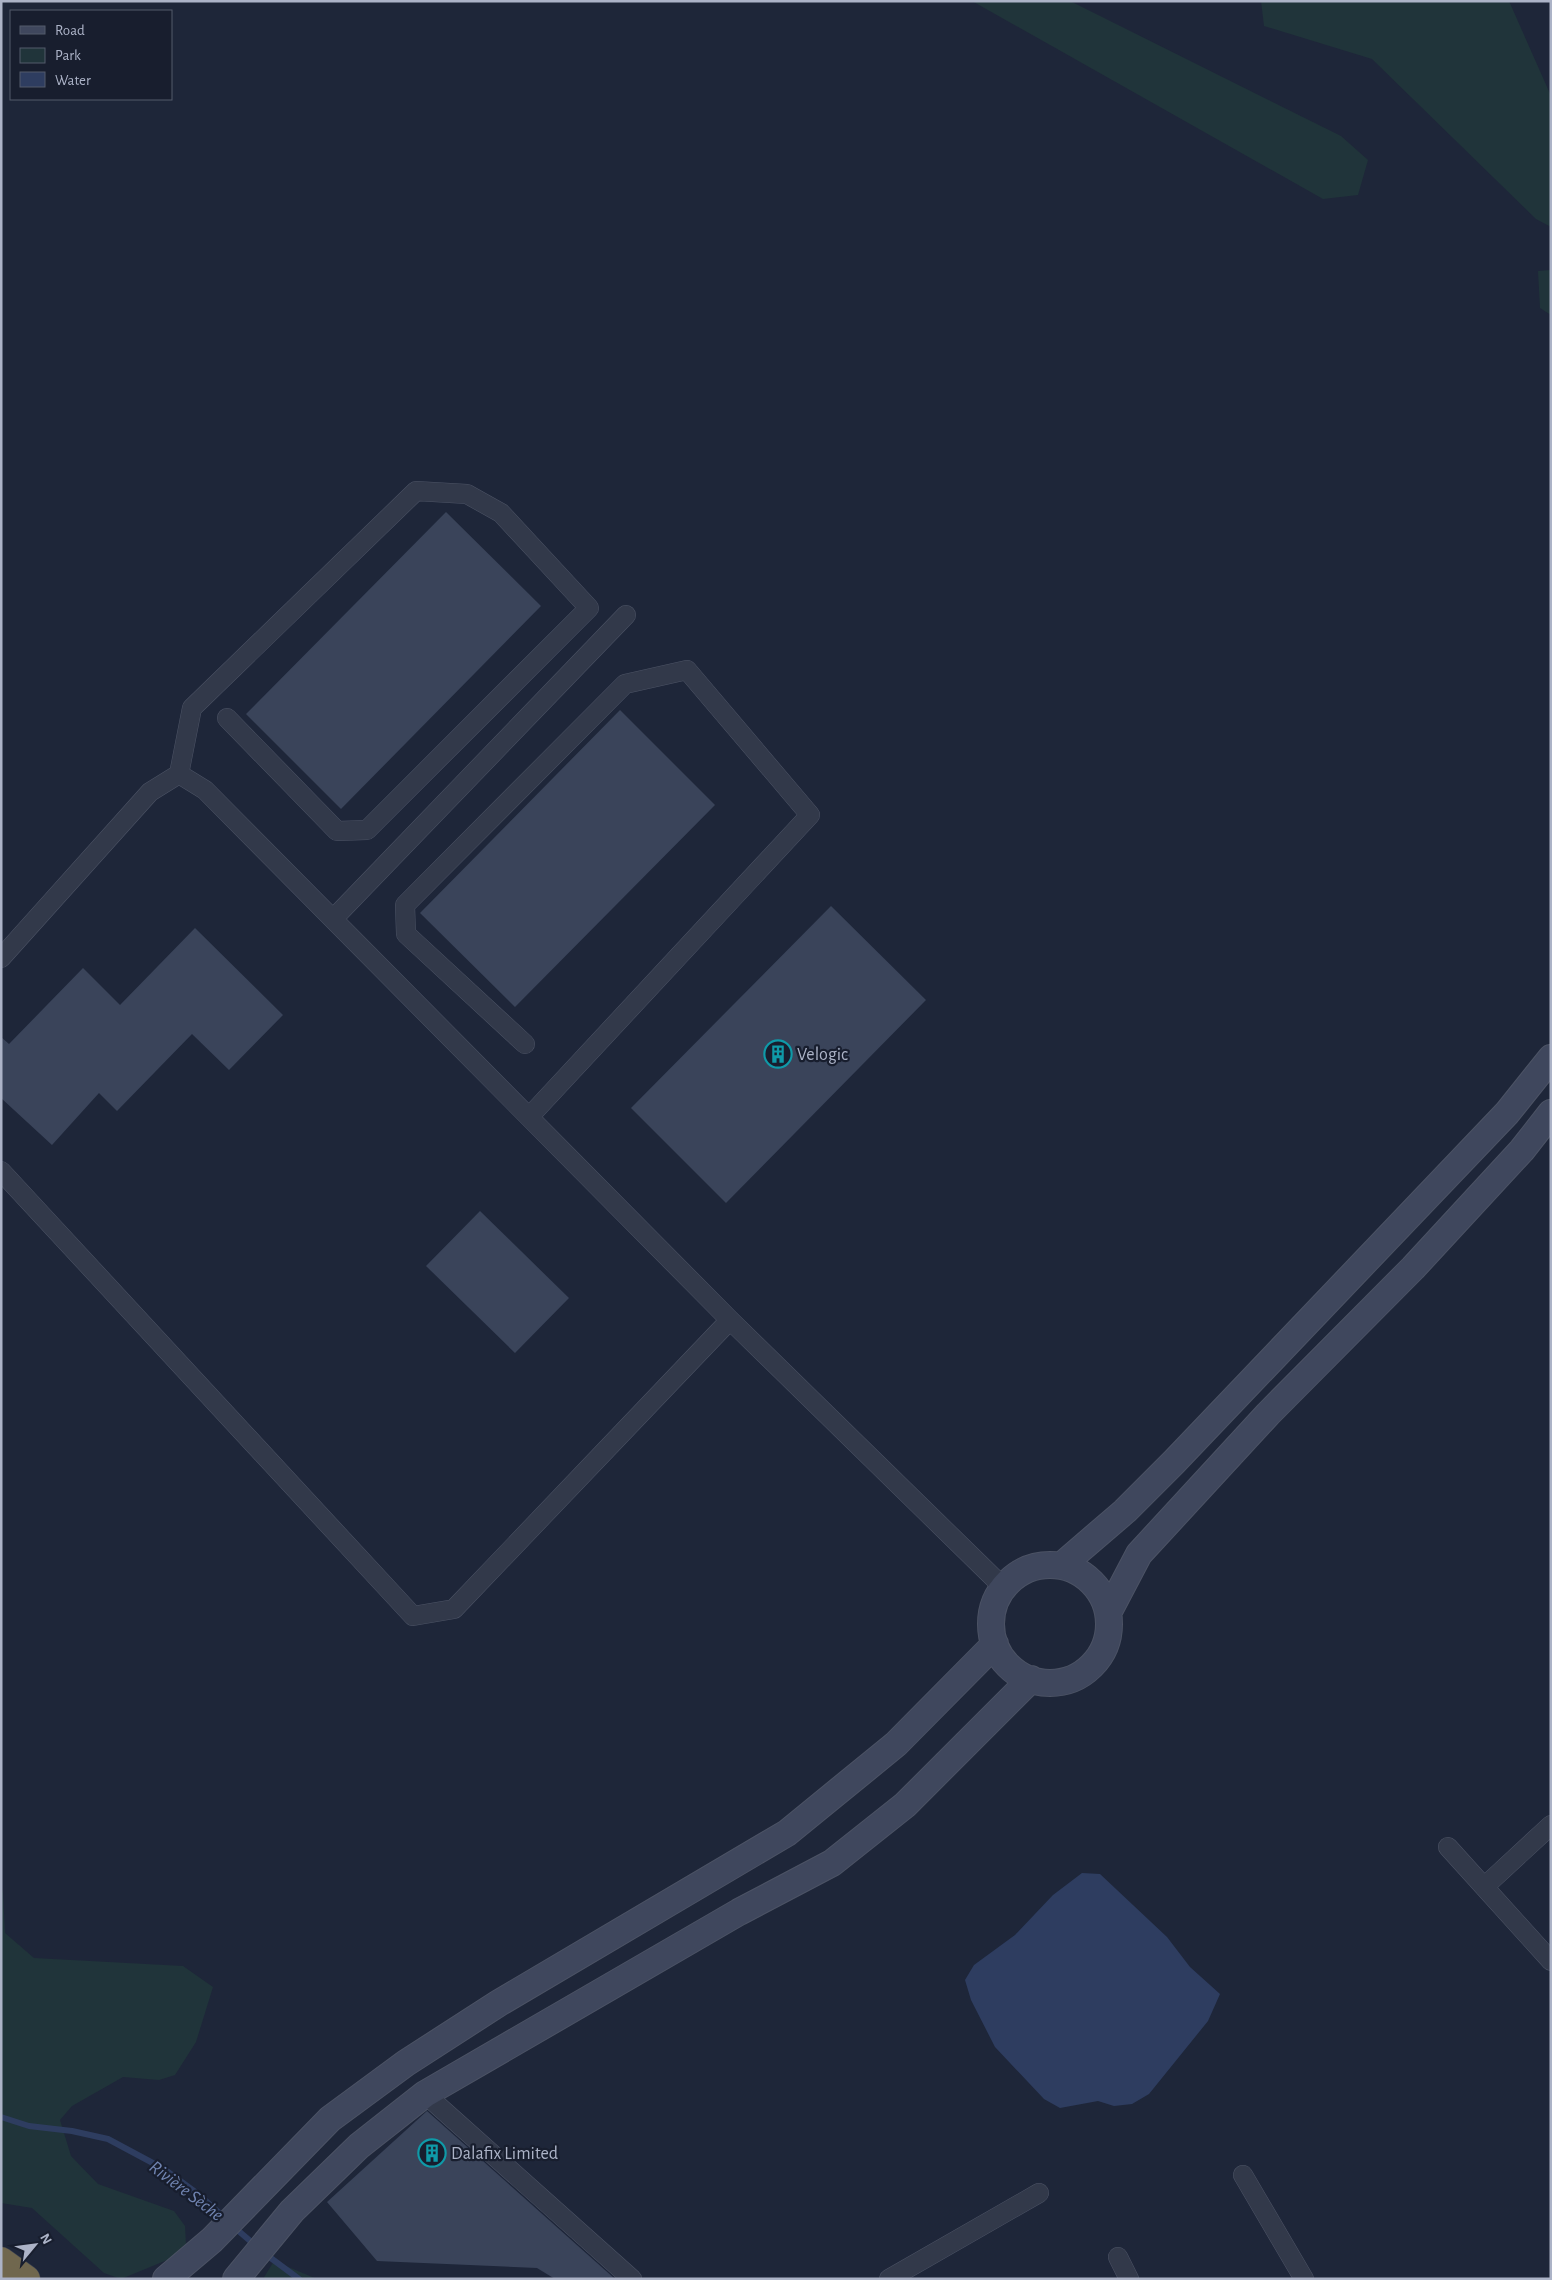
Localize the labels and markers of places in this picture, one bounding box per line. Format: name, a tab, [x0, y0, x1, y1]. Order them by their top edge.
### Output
building icon: Velogic	[763, 1039, 793, 1069]
place label: Velogic	[797, 1046, 848, 1064]
building icon: Dalafix Limited	[417, 2138, 447, 2168]
place label: Dalafix Limited	[451, 2145, 558, 2163]

